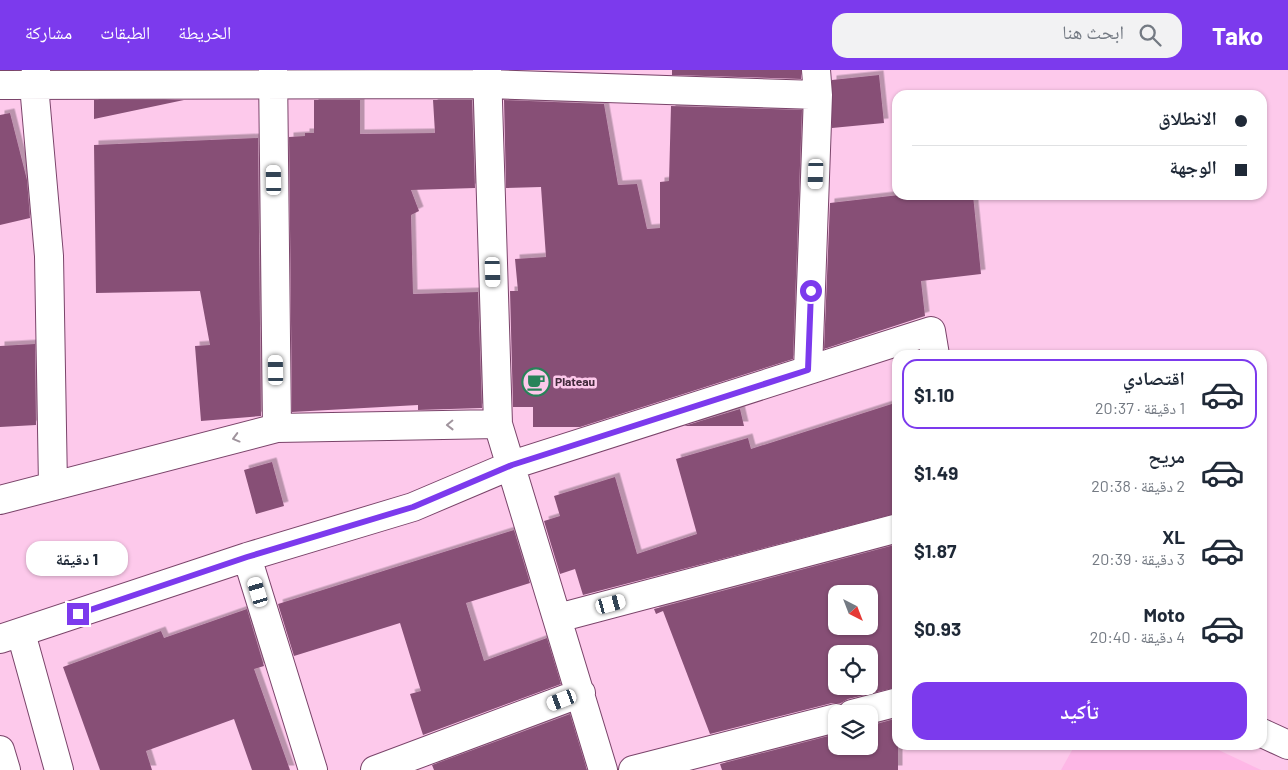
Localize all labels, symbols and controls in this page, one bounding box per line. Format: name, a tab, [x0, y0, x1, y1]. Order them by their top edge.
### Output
search box	[832, 13, 1182, 58]
text: ابحث هنا	[1062, 20, 1124, 43]
text: مشاركة	[25, 21, 72, 43]
text: الطبقات	[100, 21, 150, 43]
text: الخريطة	[178, 21, 231, 43]
icon: search	[1136, 21, 1164, 49]
text: Tako	[1212, 21, 1263, 50]
text: الانطلاق	[1158, 106, 1217, 129]
text: الوجهة	[1169, 155, 1217, 178]
car	[807, 159, 824, 189]
car	[266, 165, 281, 195]
car	[484, 257, 501, 287]
route start	[800, 280, 822, 302]
car	[268, 355, 283, 385]
text: اقتصادي	[1123, 366, 1185, 389]
cafe icon: Plateau	[521, 367, 551, 397]
icon: car	[1200, 372, 1245, 417]
place label: Plateau	[555, 374, 595, 388]
text: $1.10	[914, 383, 954, 406]
text: 1 دقيقة · 20:37	[1095, 398, 1185, 417]
one-way arrow	[445, 419, 453, 430]
one-way arrow	[232, 433, 241, 443]
text: مريح	[1148, 444, 1185, 467]
icon: car	[1200, 450, 1245, 495]
text: $1.49	[914, 461, 958, 484]
text: 2 دقيقة · 20:38	[1091, 476, 1185, 495]
text: XL	[1162, 525, 1185, 548]
icon: car	[1200, 528, 1245, 573]
text: $1.87	[914, 539, 956, 562]
callout: 1 دقيقة	[27, 542, 129, 576]
text: 1 دقيقة	[56, 549, 98, 568]
text: 3 دقيقة · 20:39	[1092, 549, 1185, 568]
car	[246, 575, 269, 609]
north arrow	[828, 585, 878, 635]
map controls	[828, 585, 878, 755]
car	[594, 593, 627, 615]
route end	[67, 603, 89, 625]
text: Moto	[1143, 603, 1185, 626]
icon: car	[1200, 606, 1245, 651]
text: $0.93	[914, 617, 961, 640]
text: 4 دقيقة · 20:40	[1090, 627, 1185, 646]
button: locate	[828, 645, 878, 695]
button: تأكيد	[912, 682, 1247, 740]
car	[545, 688, 578, 712]
button: layers	[828, 705, 878, 755]

